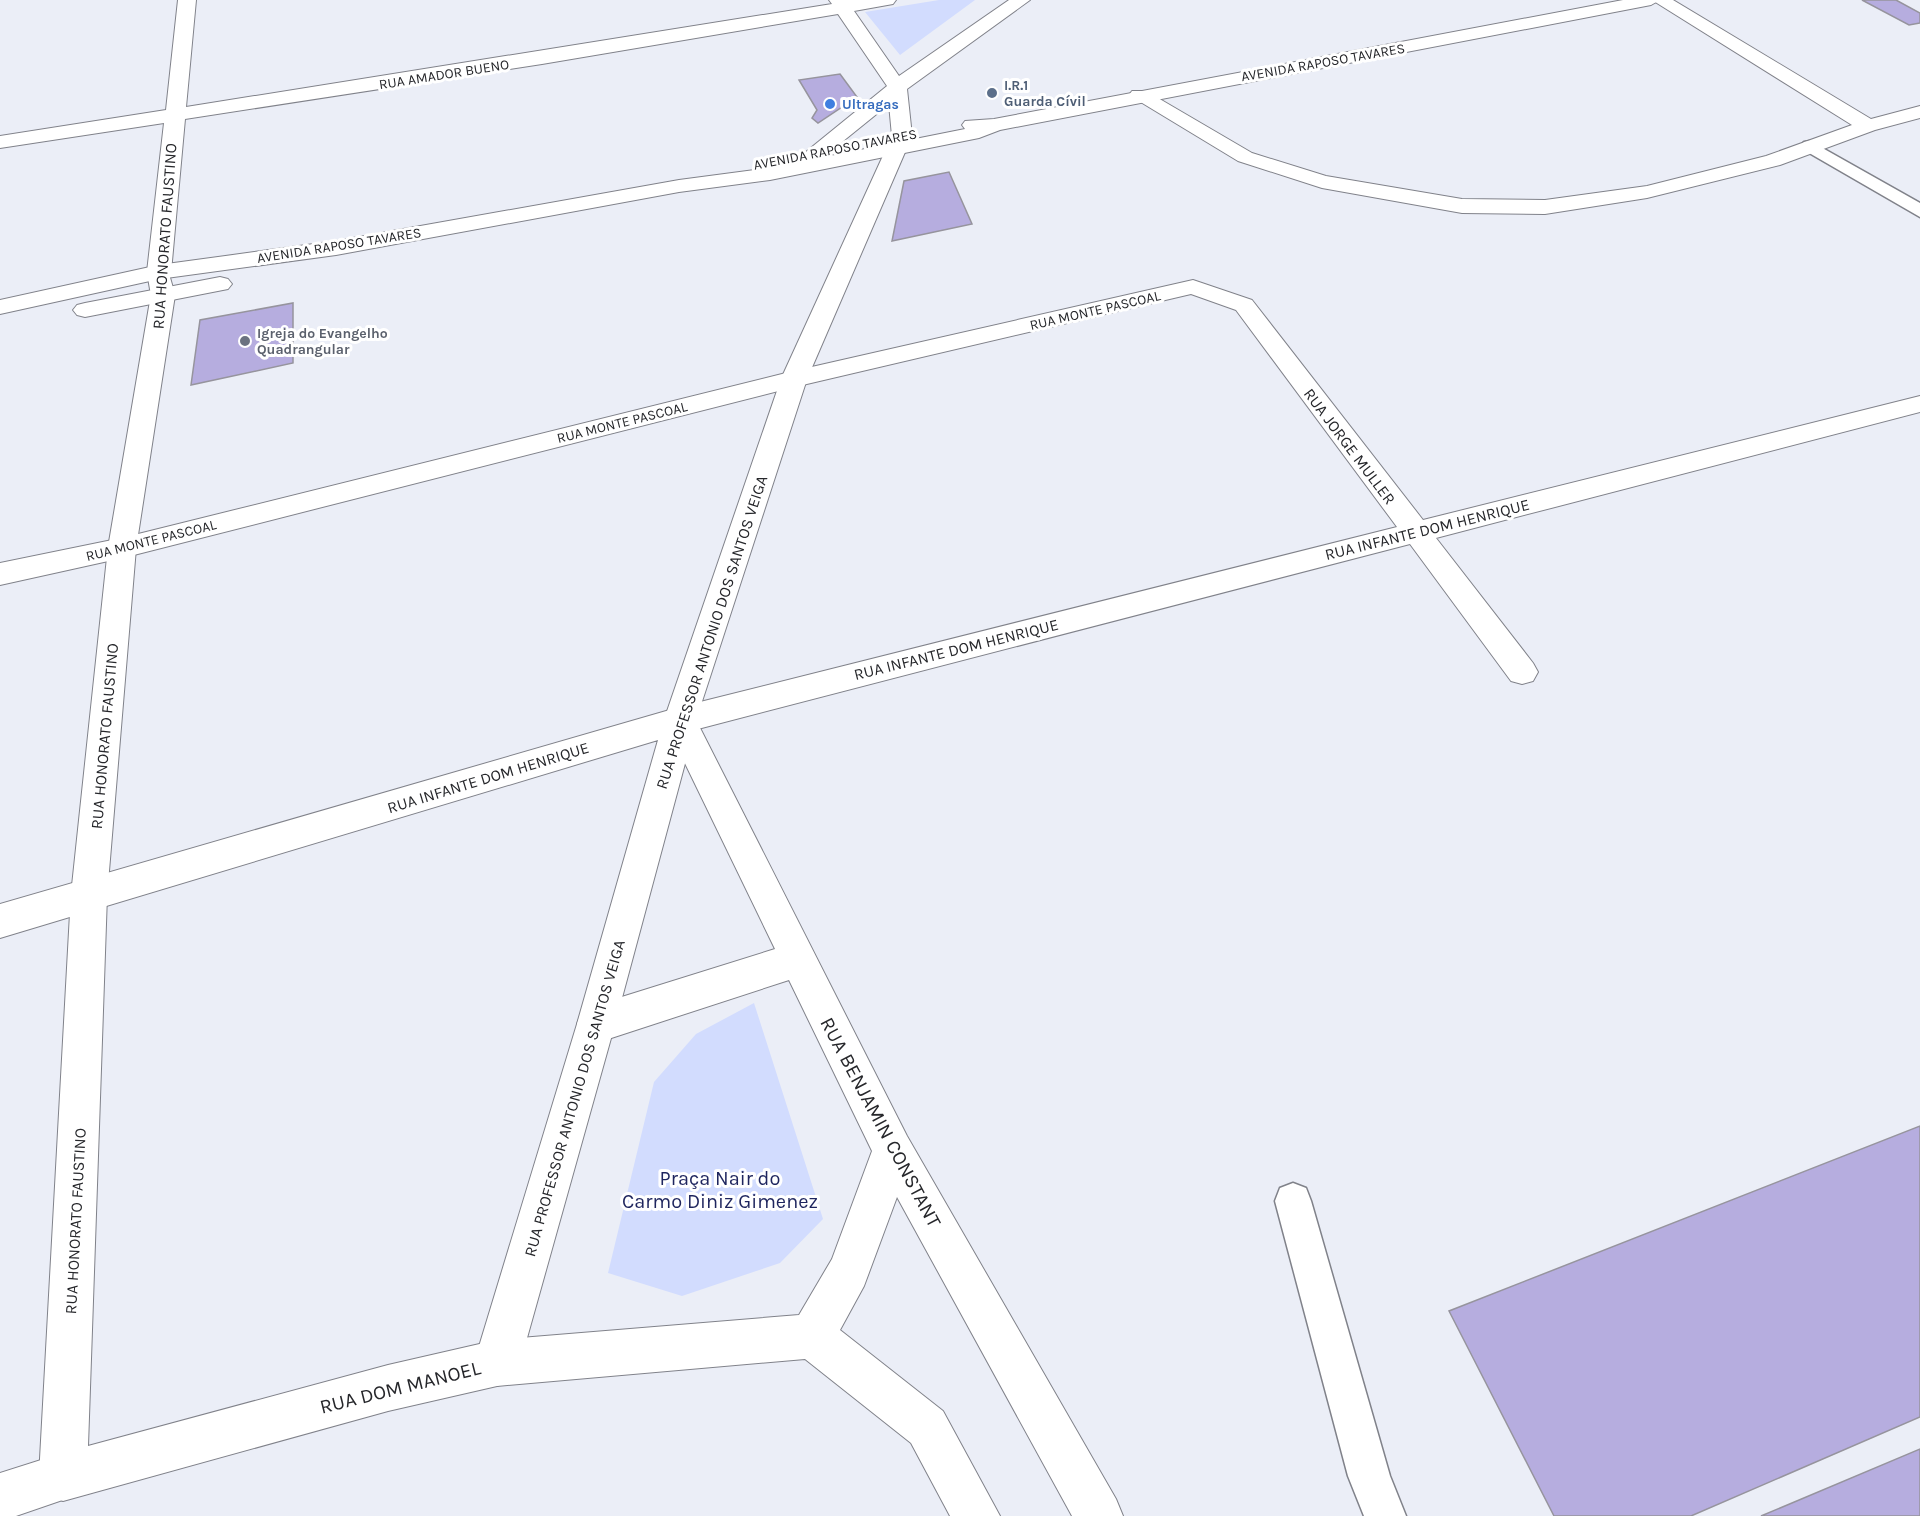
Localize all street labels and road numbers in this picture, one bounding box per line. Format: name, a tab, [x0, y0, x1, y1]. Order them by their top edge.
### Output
street label: AVENIDA RAPOSO TAVARES	[1240, 40, 1406, 85]
street label: RUA AMADOR BUENO	[378, 56, 510, 93]
street label: AVENIDA RAPOSO TAVARES	[752, 125, 918, 174]
street label: RUA HONORATO FAUSTINO	[149, 142, 180, 330]
street label: AVENIDA RAPOSO TAVARES	[256, 224, 422, 267]
street label: RUA MONTE PASCOAL	[1028, 287, 1163, 334]
street label: RUA JORGE MULLER	[1300, 384, 1400, 508]
street label: RUA MONTE PASCOAL	[555, 398, 689, 447]
street label: RUA PROFESSOR ANTONIO DOS SANTOS VEIGA	[652, 473, 771, 791]
street label: RUA INFANTE DOM HENRIQUE	[1323, 495, 1531, 564]
street label: RUA MONTE PASCOAL	[84, 516, 218, 565]
street label: RUA INFANTE DOM HENRIQUE	[852, 615, 1060, 684]
street label: RUA HONORATO FAUSTINO	[87, 642, 122, 830]
street label: RUA INFANTE DOM HENRIQUE	[385, 738, 591, 817]
street label: RUA PROFESSOR ANTONIO DOS SANTOS VEIGA	[520, 937, 629, 1259]
street label: RUA BENJAMIN CONSTANT	[815, 1013, 946, 1231]
street label: RUA HONORATO FAUSTINO	[61, 1127, 90, 1315]
street label: RUA DOM MANOEL	[317, 1356, 484, 1419]

